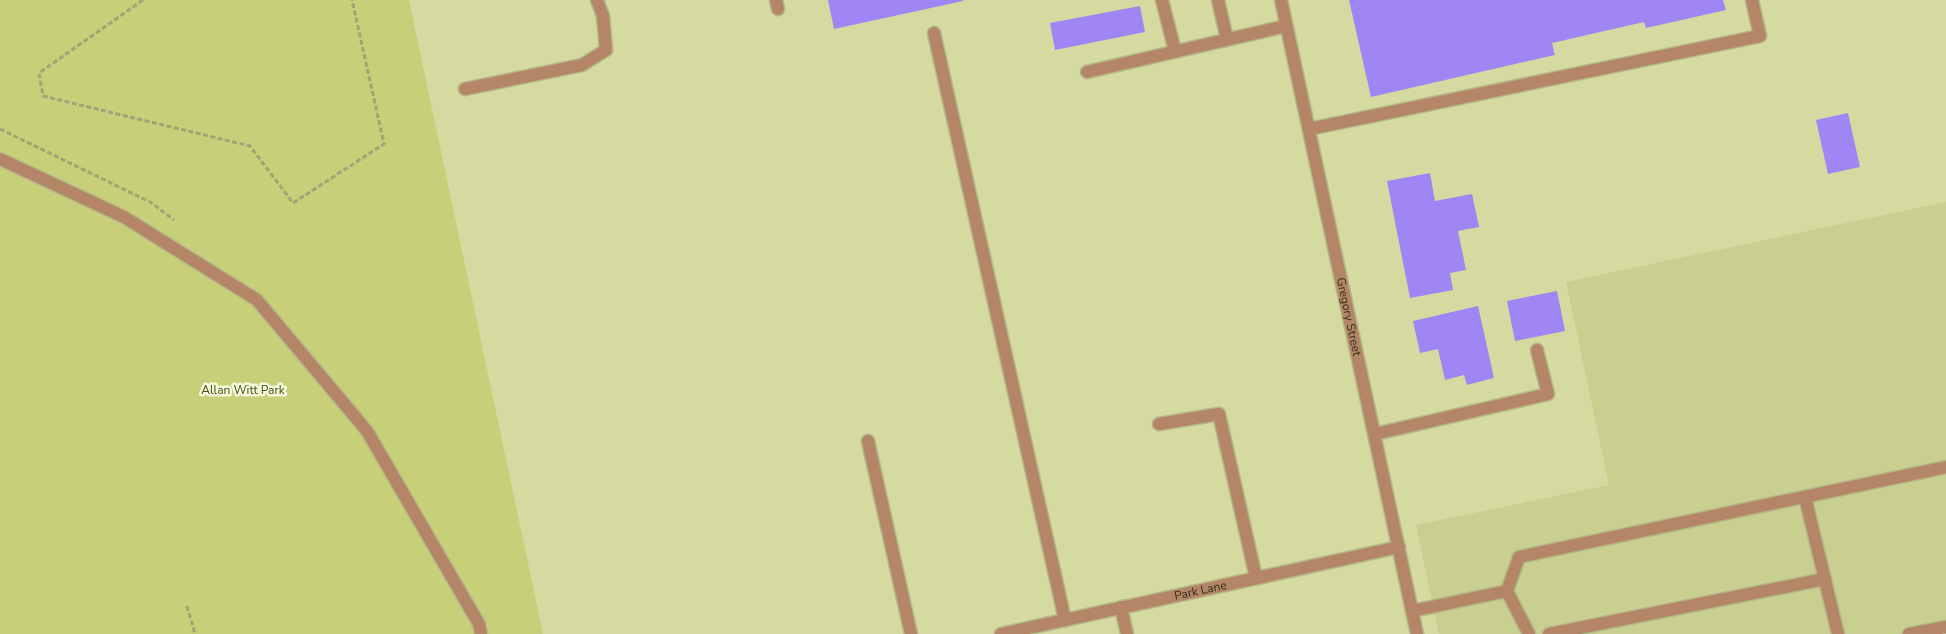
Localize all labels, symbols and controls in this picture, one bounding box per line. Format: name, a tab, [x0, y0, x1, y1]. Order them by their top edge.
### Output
street label: Gregory Street	[1333, 276, 1365, 358]
park label: Allan Witt Park	[201, 382, 286, 398]
street label: Park Lane	[1173, 577, 1228, 604]

